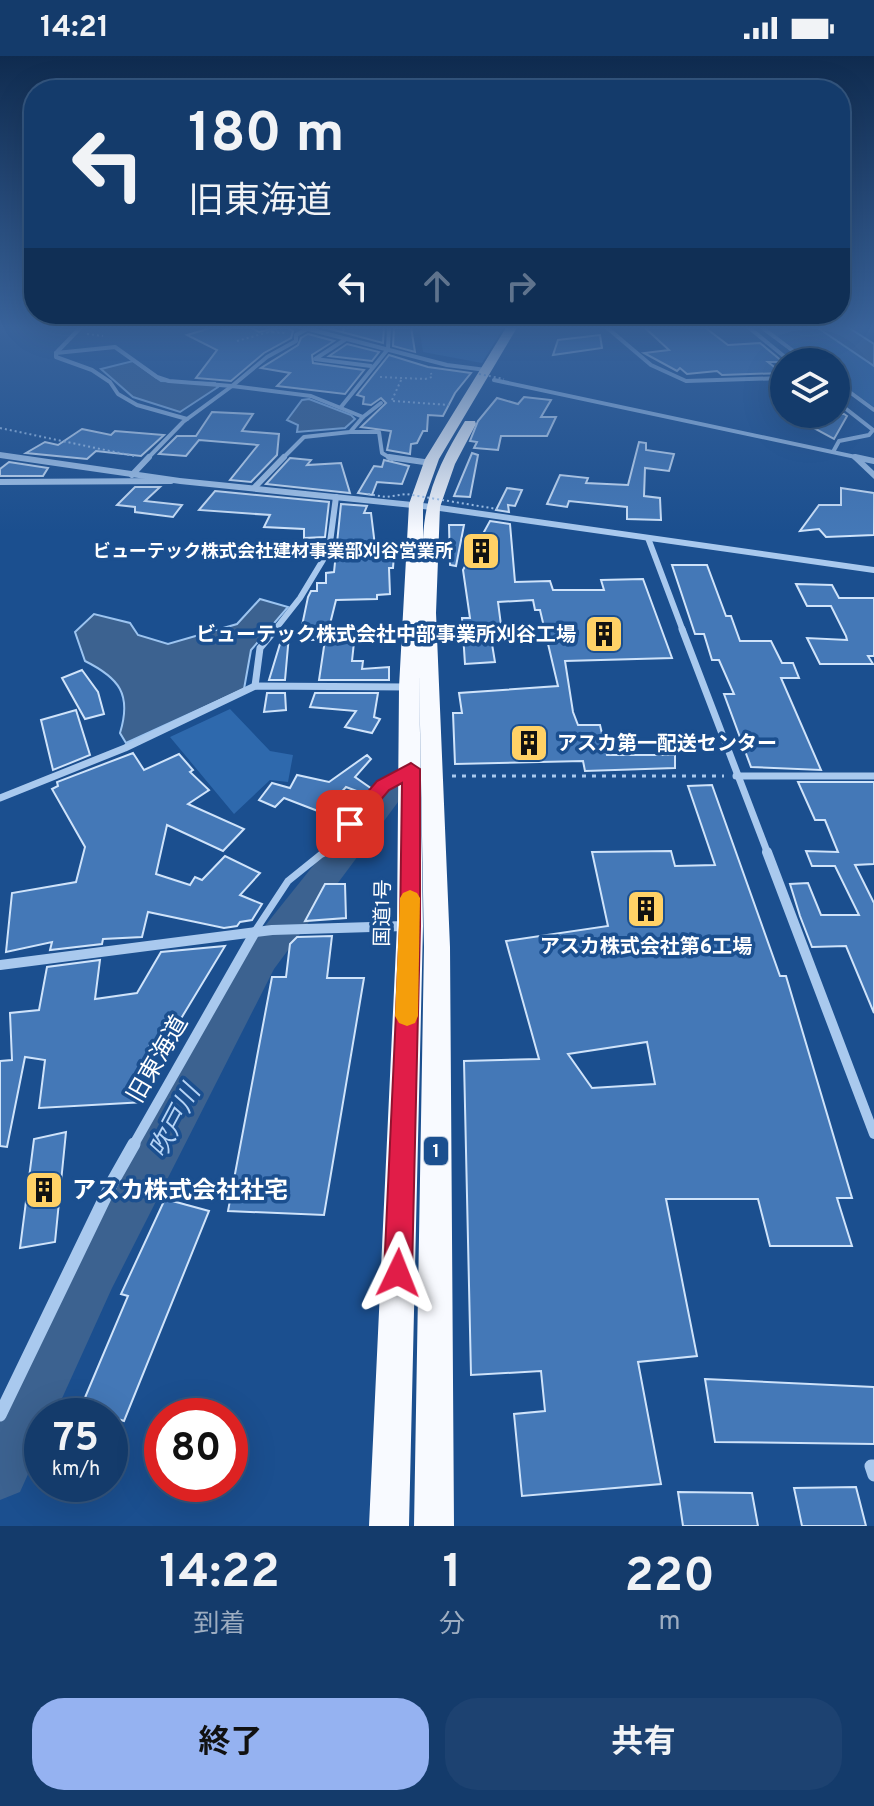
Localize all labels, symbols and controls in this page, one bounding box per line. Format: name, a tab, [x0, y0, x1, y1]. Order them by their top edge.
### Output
text: 14:21	[40, 10, 109, 47]
text: 180 m	[188, 101, 345, 171]
icon: left	[56, 112, 160, 216]
text: 旧東海道	[188, 180, 332, 226]
icon: left	[331, 264, 375, 308]
icon: ahead	[415, 264, 459, 308]
icon: right	[499, 264, 543, 308]
map controls	[770, 348, 850, 428]
button: layers	[770, 348, 850, 428]
building icon: ビューテック株式会社建材事業部刈谷営業所	[460, 530, 502, 572]
place label: ビューテック株式会社建材事業部刈谷営業所	[93, 541, 453, 564]
building icon: ビューテック株式会社中部事業所刈谷工場	[583, 613, 625, 655]
place label: ビューテック株式会社中部事業所刈谷工場	[196, 623, 576, 649]
building icon: アスカ第一配送センター	[508, 722, 550, 764]
place label: アスカ第一配送センター	[557, 732, 777, 758]
pin	[316, 790, 384, 858]
icon: arrive	[328, 802, 372, 846]
street label: 国道1号	[370, 879, 398, 947]
building icon: アスカ株式会社第6工場	[625, 888, 667, 930]
place label: アスカ株式会社第6工場	[540, 935, 752, 961]
street label: 旧東海道	[122, 1011, 196, 1109]
water label: 吹戸川	[143, 1077, 210, 1164]
road number: 1	[424, 1137, 448, 1165]
building icon: アスカ株式会社社宅	[23, 1169, 65, 1211]
place label: アスカ株式会社社宅	[72, 1177, 288, 1207]
position arrow	[356, 1231, 440, 1315]
speed limit sign: 80	[144, 1398, 248, 1502]
text: 75	[53, 1415, 99, 1465]
text: km/h	[52, 1457, 100, 1483]
text: 14:22	[159, 1544, 280, 1604]
text: 1	[443, 1544, 462, 1604]
text: 220	[624, 1548, 715, 1608]
text: m	[659, 1606, 681, 1639]
text: 到着	[194, 1609, 246, 1642]
text: 分	[439, 1609, 465, 1642]
button: 終了	[32, 1698, 429, 1790]
button: 共有	[445, 1698, 842, 1790]

